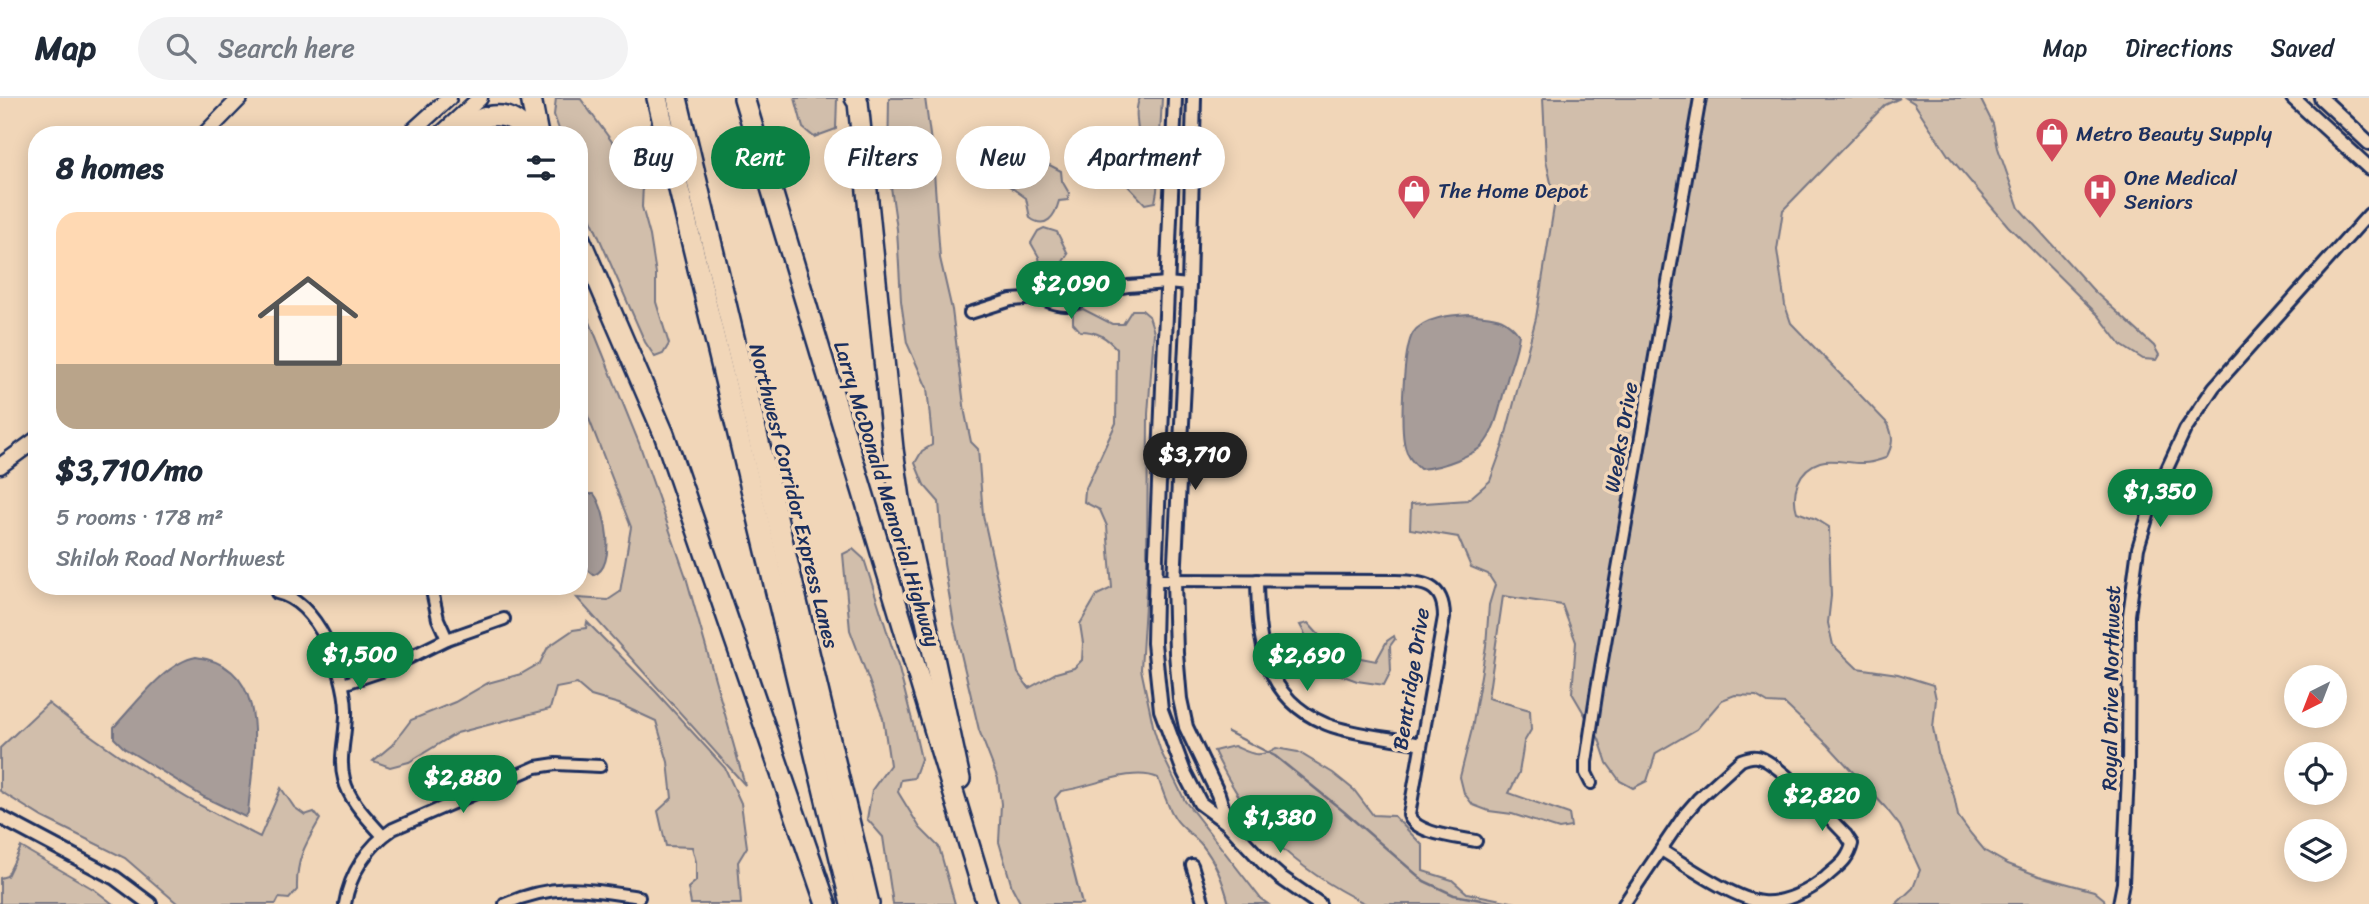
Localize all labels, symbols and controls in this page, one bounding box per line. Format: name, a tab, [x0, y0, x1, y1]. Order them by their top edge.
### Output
search box	[138, 17, 628, 80]
text: Map	[35, 19, 96, 77]
text: Search here	[218, 25, 355, 71]
text: Map	[2043, 27, 2087, 69]
text: Directions	[2125, 27, 2233, 69]
text: Saved	[2271, 27, 2334, 69]
icon: search	[162, 29, 200, 67]
shop icon: Metro Beauty Supply	[2033, 115, 2071, 164]
place label: Metro Beauty Supply	[2076, 115, 2272, 153]
chip: Buy	[609, 126, 697, 189]
chip: Rent	[711, 126, 810, 189]
chip: Filters	[824, 126, 942, 189]
chip: New	[956, 126, 1050, 189]
chip: Apartment	[1064, 126, 1225, 189]
text: 8 homes	[56, 141, 164, 195]
icon: filters	[522, 149, 560, 187]
place label: One Medical Seniors	[2124, 159, 2238, 221]
hospital icon: One Medical Seniors	[2081, 171, 2119, 220]
shop icon: The Home Depot	[1395, 172, 1433, 221]
place label: The Home Depot	[1438, 172, 1588, 210]
icon: home	[245, 258, 371, 384]
pin: $2,090	[1014, 262, 1128, 321]
text: $2,090	[1032, 263, 1110, 304]
street label: Larry McDonald Memorial Highway	[822, 336, 952, 652]
street label: Northwest Corridor Express Lanes	[738, 339, 850, 653]
street label: Weeks Drive	[1593, 379, 1649, 495]
pin: $3,710	[1138, 432, 1252, 492]
text: $3,710	[1159, 434, 1231, 475]
text: $3,710/mo	[56, 443, 203, 497]
pin: $1,350	[2103, 470, 2217, 529]
text: $1,350	[2124, 471, 2196, 512]
text: 5 rooms · 178 m²	[56, 497, 224, 538]
text: Shiloh Road Northwest	[56, 538, 285, 579]
street label: Royal Drive Northwest	[2090, 585, 2132, 791]
street label: Bentridge Drive	[1381, 605, 1441, 753]
pin: $1,500	[303, 632, 417, 692]
text: $1,500	[323, 634, 397, 675]
pin: $2,690	[1250, 634, 1364, 693]
text: $2,690	[1269, 635, 1345, 676]
north arrow	[2284, 665, 2347, 728]
map controls	[2284, 665, 2347, 882]
button: locate	[2284, 742, 2347, 805]
pin: $2,880	[406, 756, 520, 815]
text: $2,880	[424, 757, 502, 798]
pin: $2,820	[1765, 774, 1879, 833]
text: $2,820	[1784, 775, 1860, 816]
pin: $1,380	[1223, 796, 1337, 855]
text: $1,380	[1244, 797, 1316, 838]
button: layers	[2284, 819, 2347, 882]

